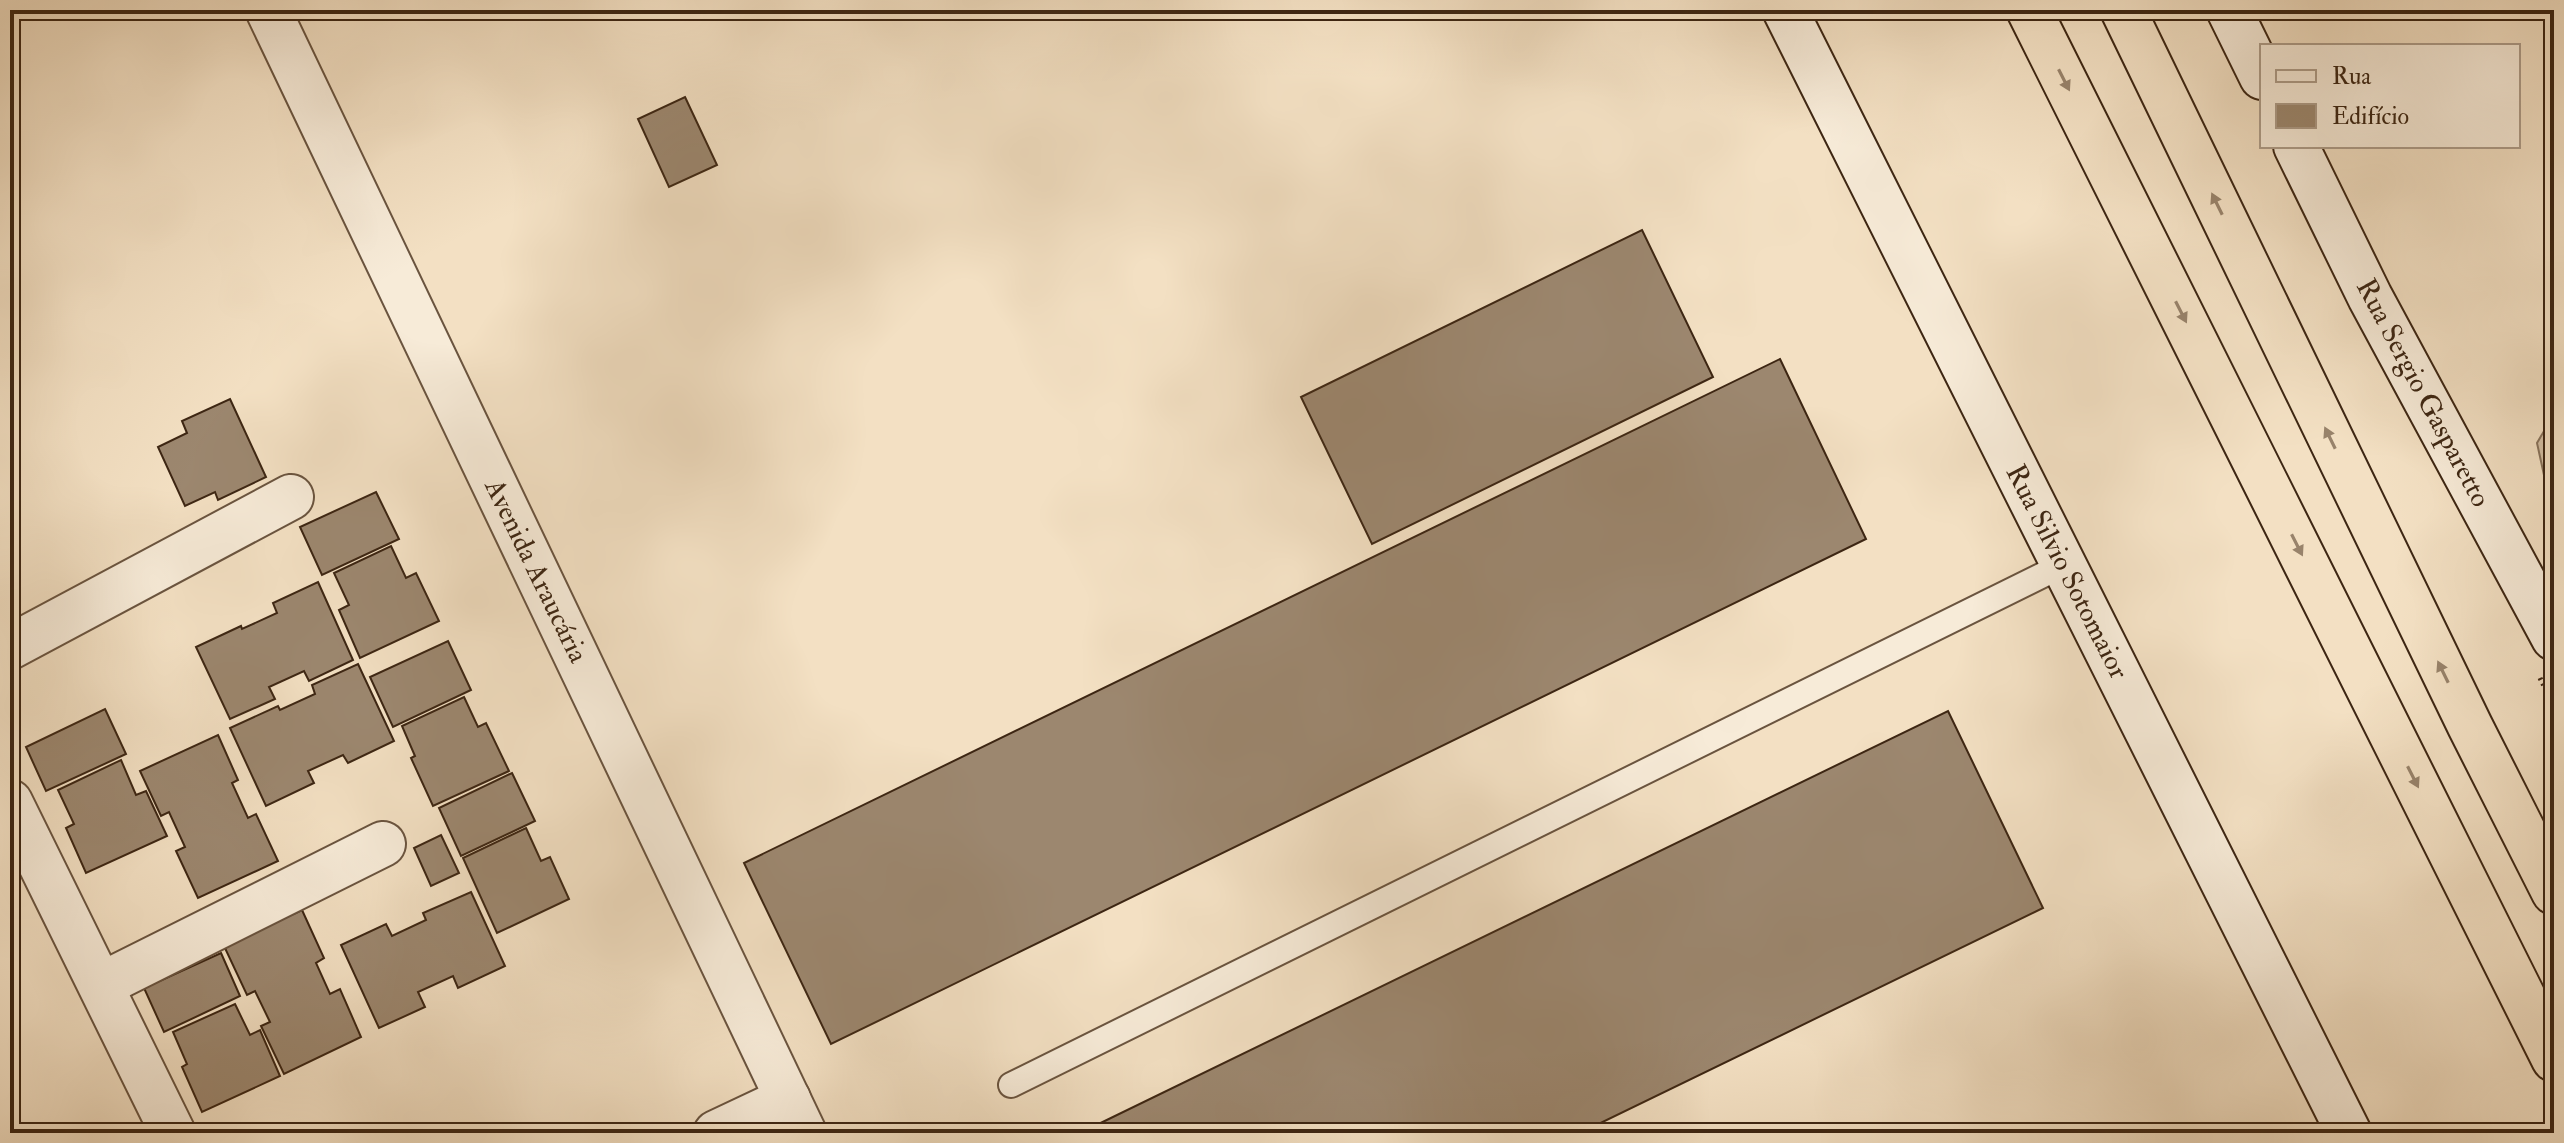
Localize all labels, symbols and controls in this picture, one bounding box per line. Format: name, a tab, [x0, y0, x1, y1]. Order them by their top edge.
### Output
legend	[2260, 44, 2520, 148]
text: Rua	[2332, 61, 2372, 92]
one-way arrow	[2057, 68, 2071, 91]
text: Edifício	[2332, 101, 2409, 132]
one-way arrow	[2210, 192, 2224, 216]
street label: Rua Sergio Gasparetto	[2348, 273, 2498, 513]
one-way arrow	[2174, 301, 2187, 324]
one-way arrow	[2323, 427, 2337, 450]
street label: Rua Silvio Sotomaior	[1998, 459, 2136, 686]
street label: Avenida Araucária	[476, 473, 596, 669]
one-way arrow	[2290, 533, 2304, 556]
one-way arrow	[2436, 661, 2450, 684]
one-way arrow	[2406, 766, 2420, 789]

